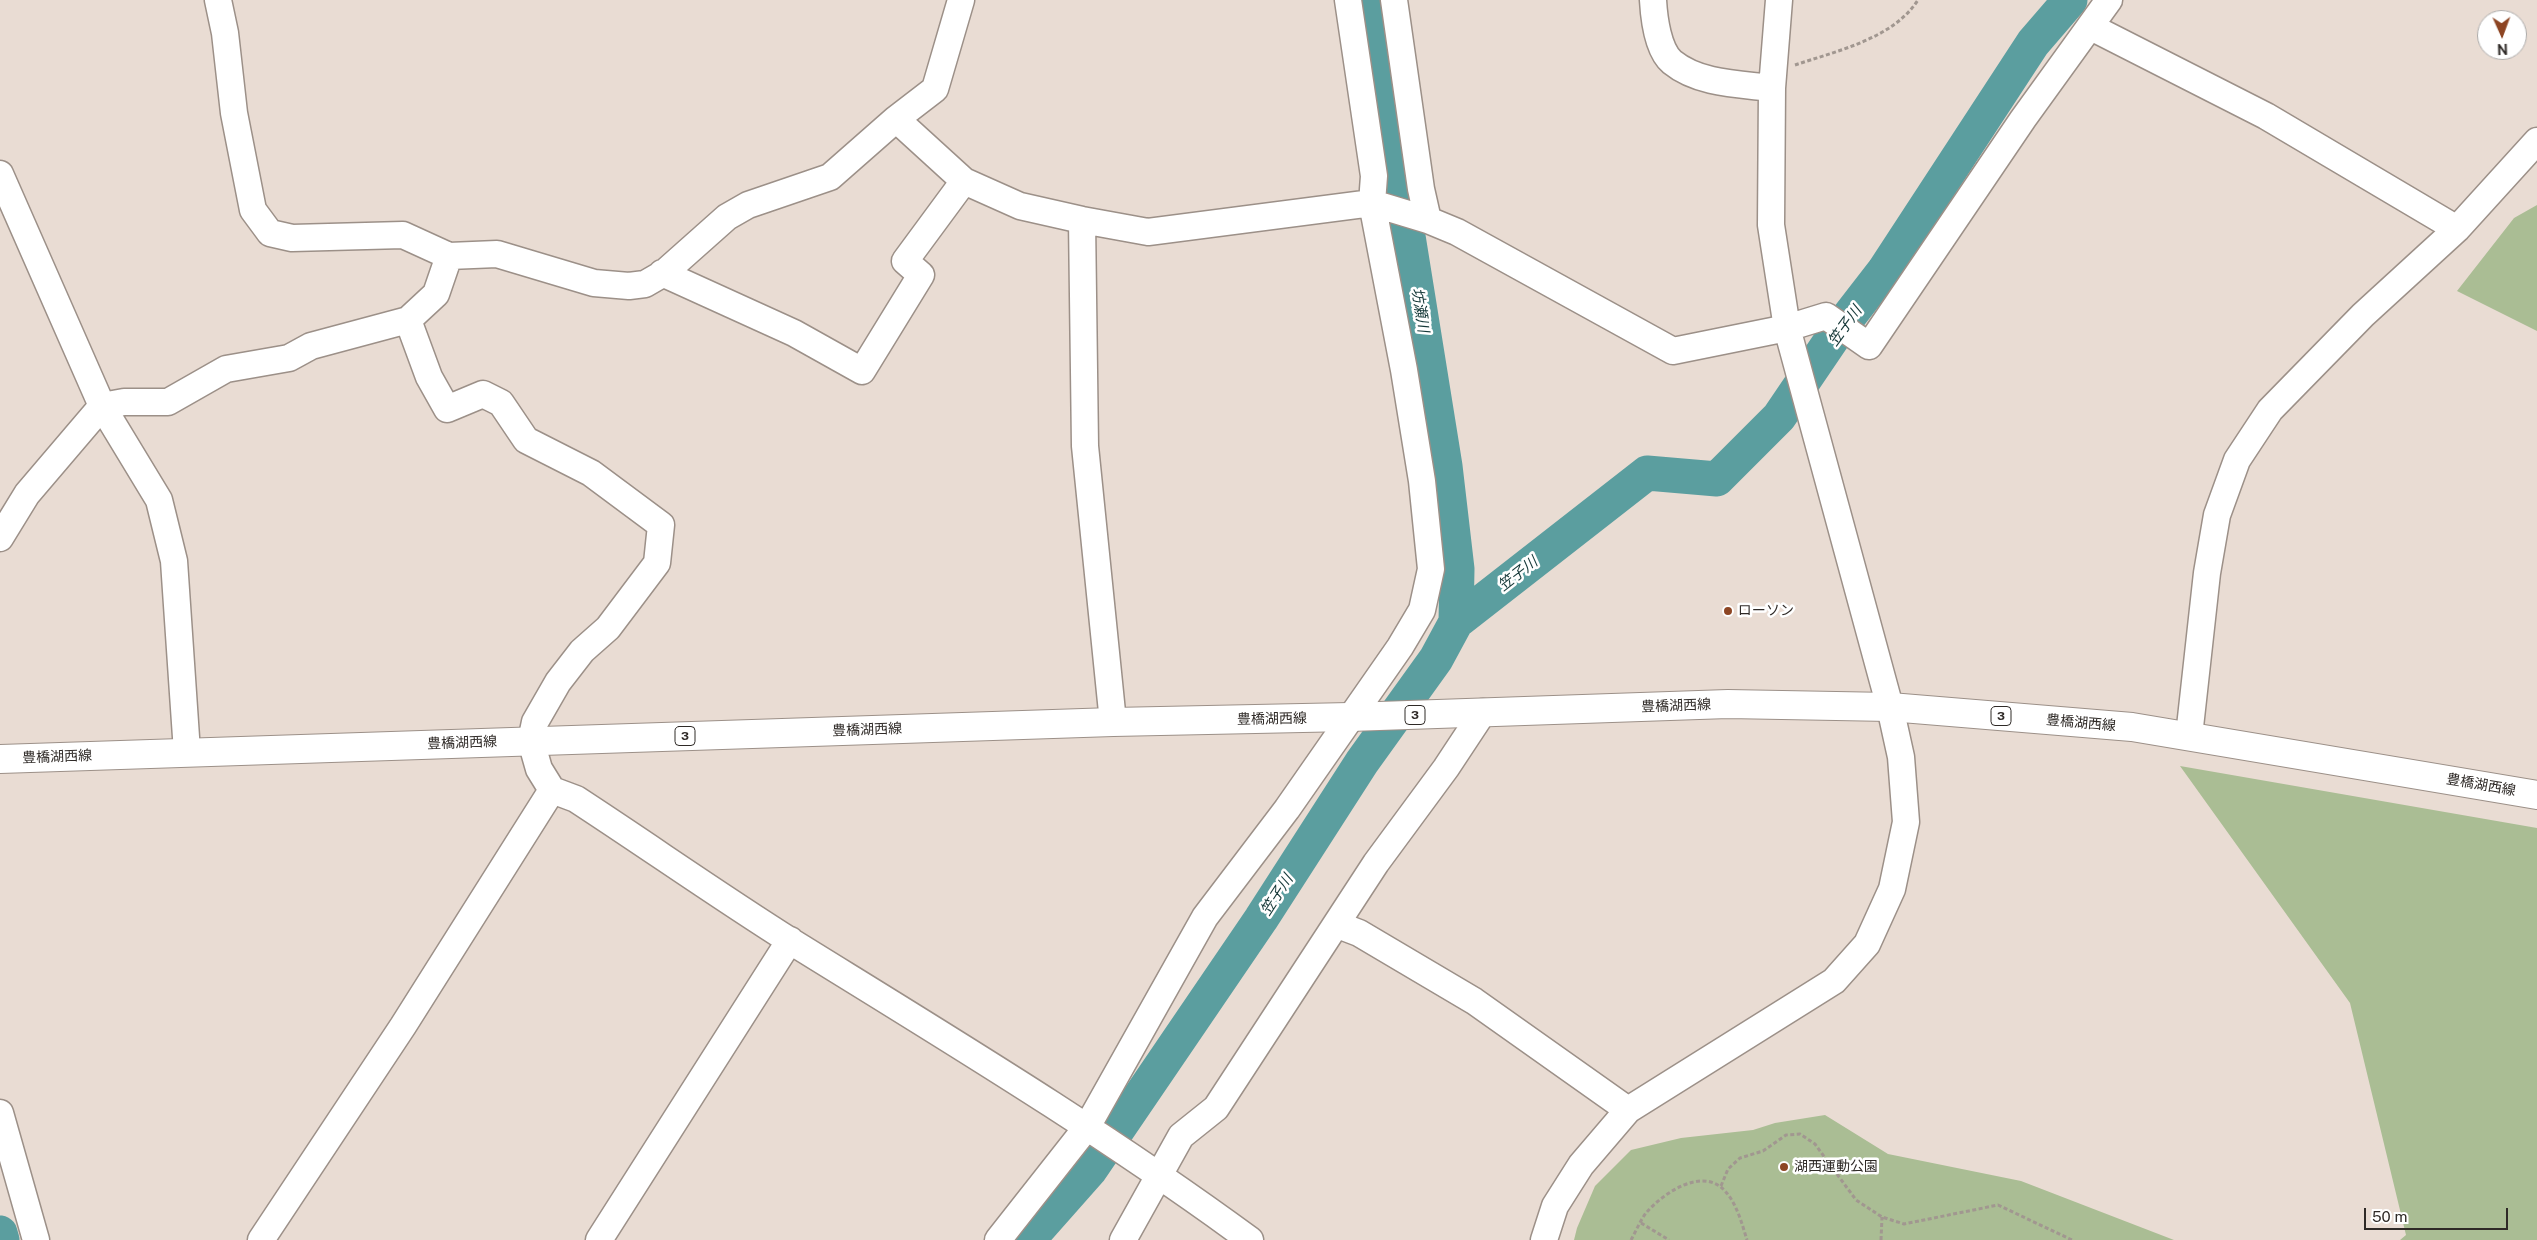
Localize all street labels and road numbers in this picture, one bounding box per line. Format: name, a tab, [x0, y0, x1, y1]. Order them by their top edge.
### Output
street label: 豊橋湖西線	[1641, 696, 1711, 716]
road number: 3	[1405, 706, 1425, 724]
road number: 3	[1991, 706, 2011, 726]
street label: 豊橋湖西線	[1237, 710, 1307, 728]
street label: 豊橋湖西線	[2045, 712, 2117, 734]
street label: 豊橋湖西線	[832, 720, 902, 740]
road number: 3	[675, 726, 695, 746]
street label: 豊橋湖西線	[427, 733, 497, 753]
street label: 豊橋湖西線	[22, 747, 92, 767]
street label: 豊橋湖西線	[2445, 771, 2517, 799]

